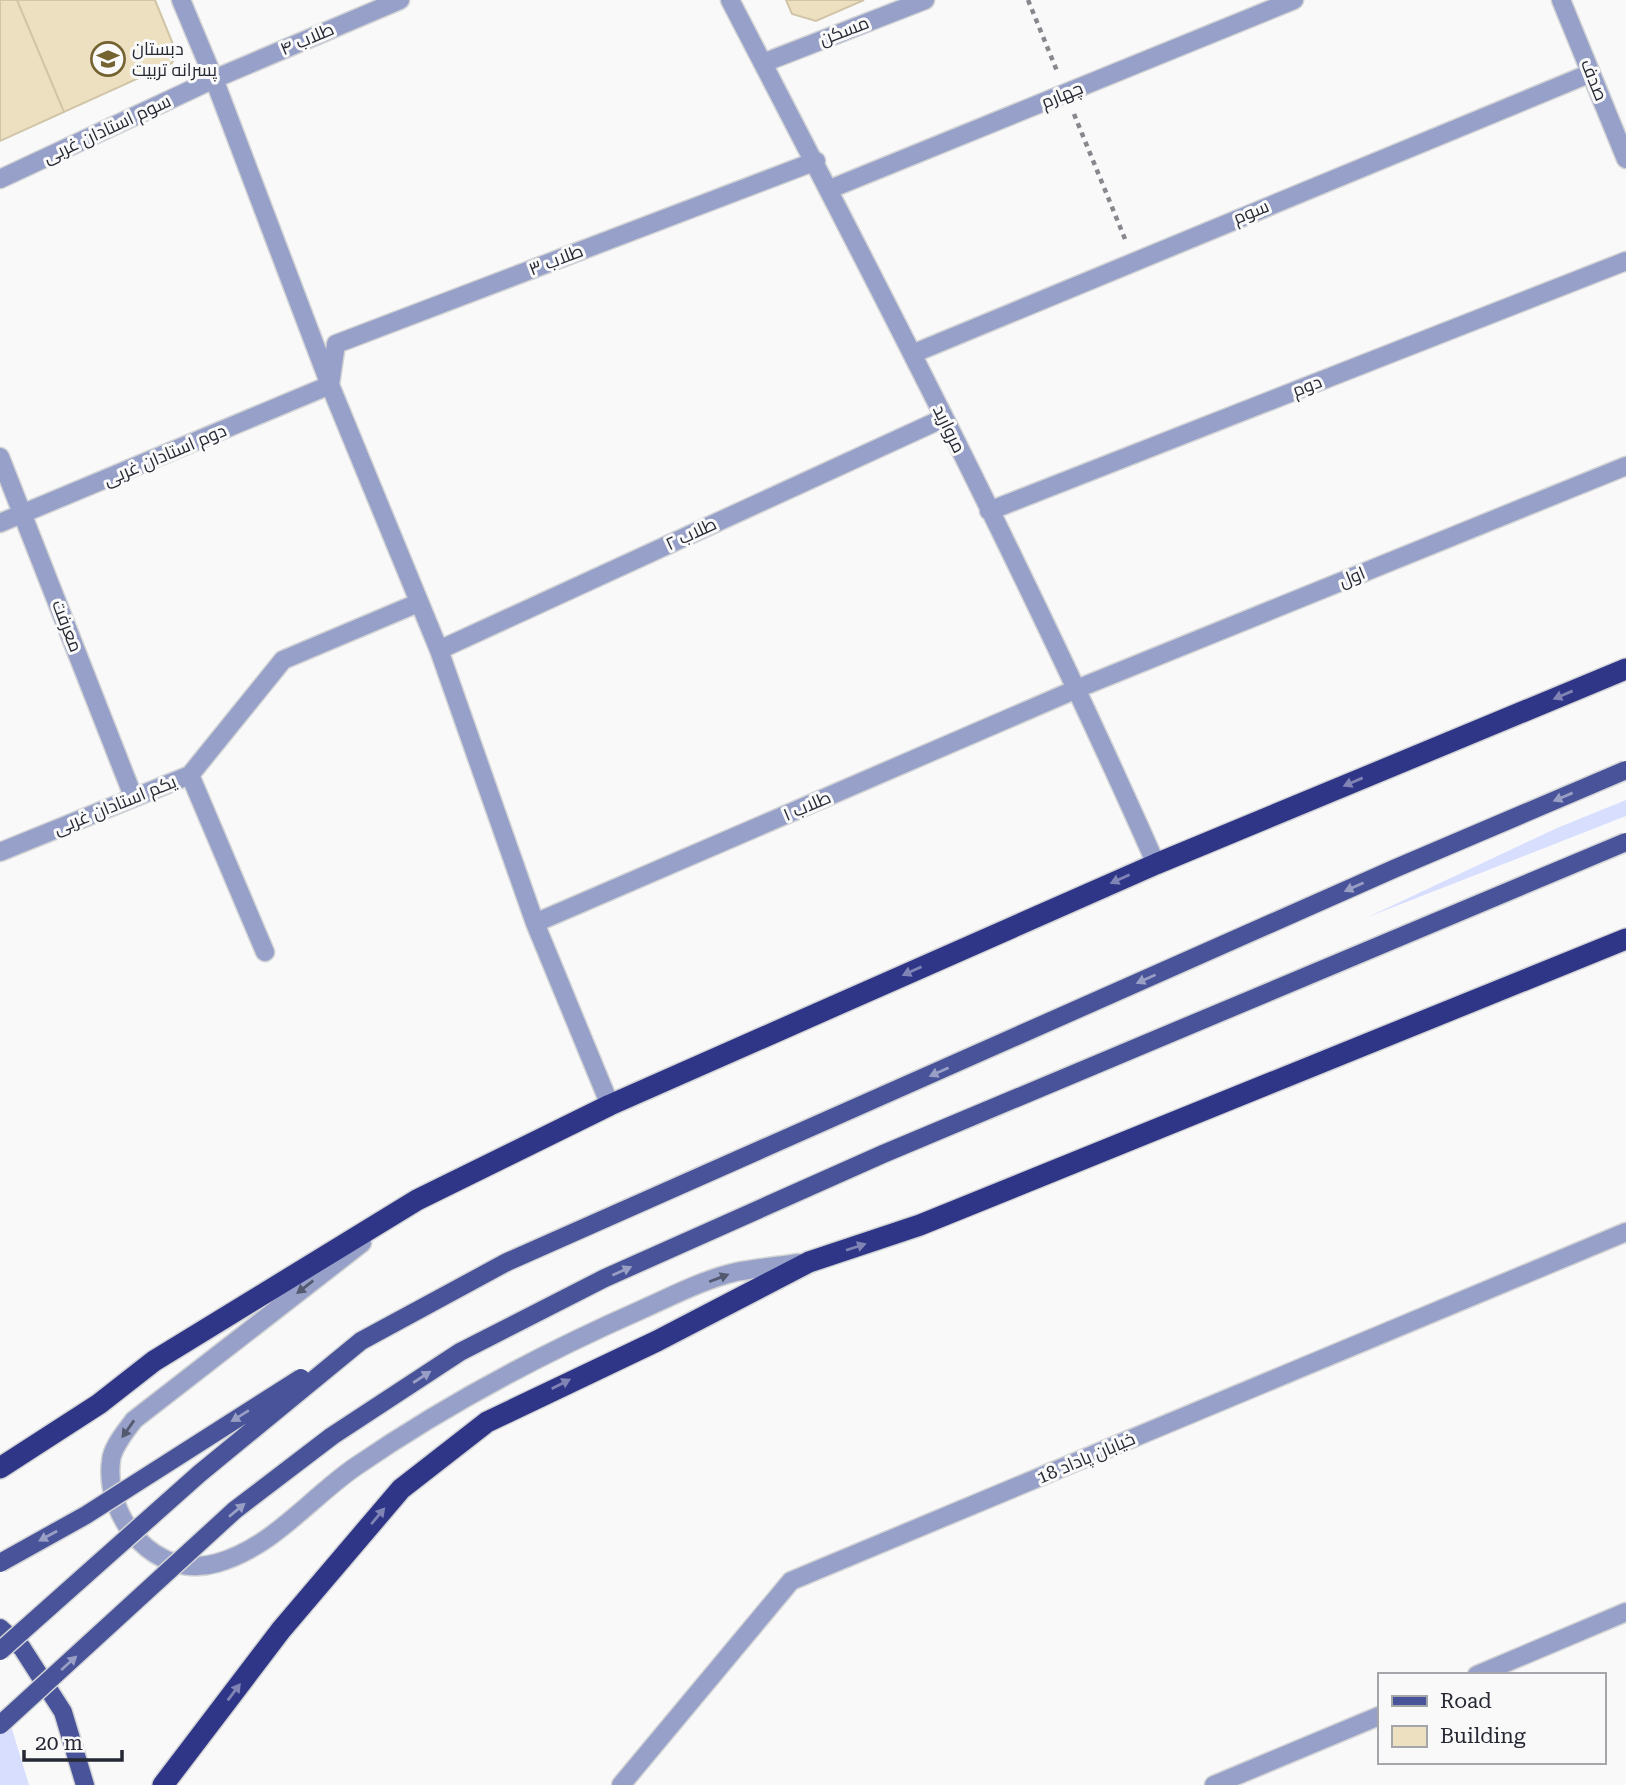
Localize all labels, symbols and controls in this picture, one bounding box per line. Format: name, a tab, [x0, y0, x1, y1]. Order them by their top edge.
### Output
street label: مسکن	[816, 12, 872, 50]
street label: طلاب ۴	[277, 18, 337, 59]
place label: دبستان پسرانه تربیت	[132, 38, 217, 82]
school or university icon: دبستان پسرانه تربیت	[89, 40, 127, 78]
street label: صدف	[1577, 56, 1612, 104]
street label: چهارم	[1038, 77, 1087, 114]
street label: سوم استادان غربی	[40, 90, 175, 169]
street label: سوم	[1230, 195, 1272, 230]
street label: طلاب ۳	[526, 240, 586, 279]
street label: دوم	[1289, 370, 1325, 403]
street label: مروارید	[928, 401, 970, 457]
street label: دوم استادان غربی	[100, 419, 230, 492]
street label: طلاب ۲	[662, 513, 720, 554]
street label: اول	[1336, 562, 1368, 592]
street label: معرفت	[47, 597, 87, 655]
one-way arrow	[1553, 689, 1573, 701]
street label: یکم استادان غربی	[50, 770, 180, 841]
one-way arrow	[1342, 777, 1363, 788]
street label: طلاب ۱	[780, 786, 834, 825]
one-way arrow	[1553, 791, 1573, 803]
one-way arrow	[1110, 874, 1131, 885]
one-way arrow	[1344, 881, 1364, 893]
one-way arrow	[902, 965, 922, 977]
one-way arrow	[1136, 974, 1157, 985]
one-way arrow	[928, 1067, 949, 1078]
one-way arrow	[846, 1241, 867, 1251]
one-way arrow	[612, 1265, 633, 1276]
one-way arrow	[708, 1273, 729, 1284]
one-way arrow	[296, 1280, 314, 1294]
one-way arrow	[412, 1371, 431, 1384]
one-way arrow	[552, 1379, 572, 1391]
one-way arrow	[231, 1409, 250, 1422]
one-way arrow	[121, 1420, 135, 1438]
street label: خیابان پاداد 18	[1034, 1427, 1139, 1489]
one-way arrow	[227, 1502, 245, 1517]
one-way arrow	[370, 1507, 386, 1525]
one-way arrow	[38, 1530, 57, 1542]
one-way arrow	[60, 1655, 77, 1671]
legend	[1378, 1673, 1605, 1764]
one-way arrow	[227, 1683, 242, 1701]
text: Road	[1440, 1689, 1492, 1713]
scale bar	[24, 1718, 122, 1762]
text: Building	[1440, 1724, 1526, 1748]
text: 20 m	[35, 1731, 83, 1755]

